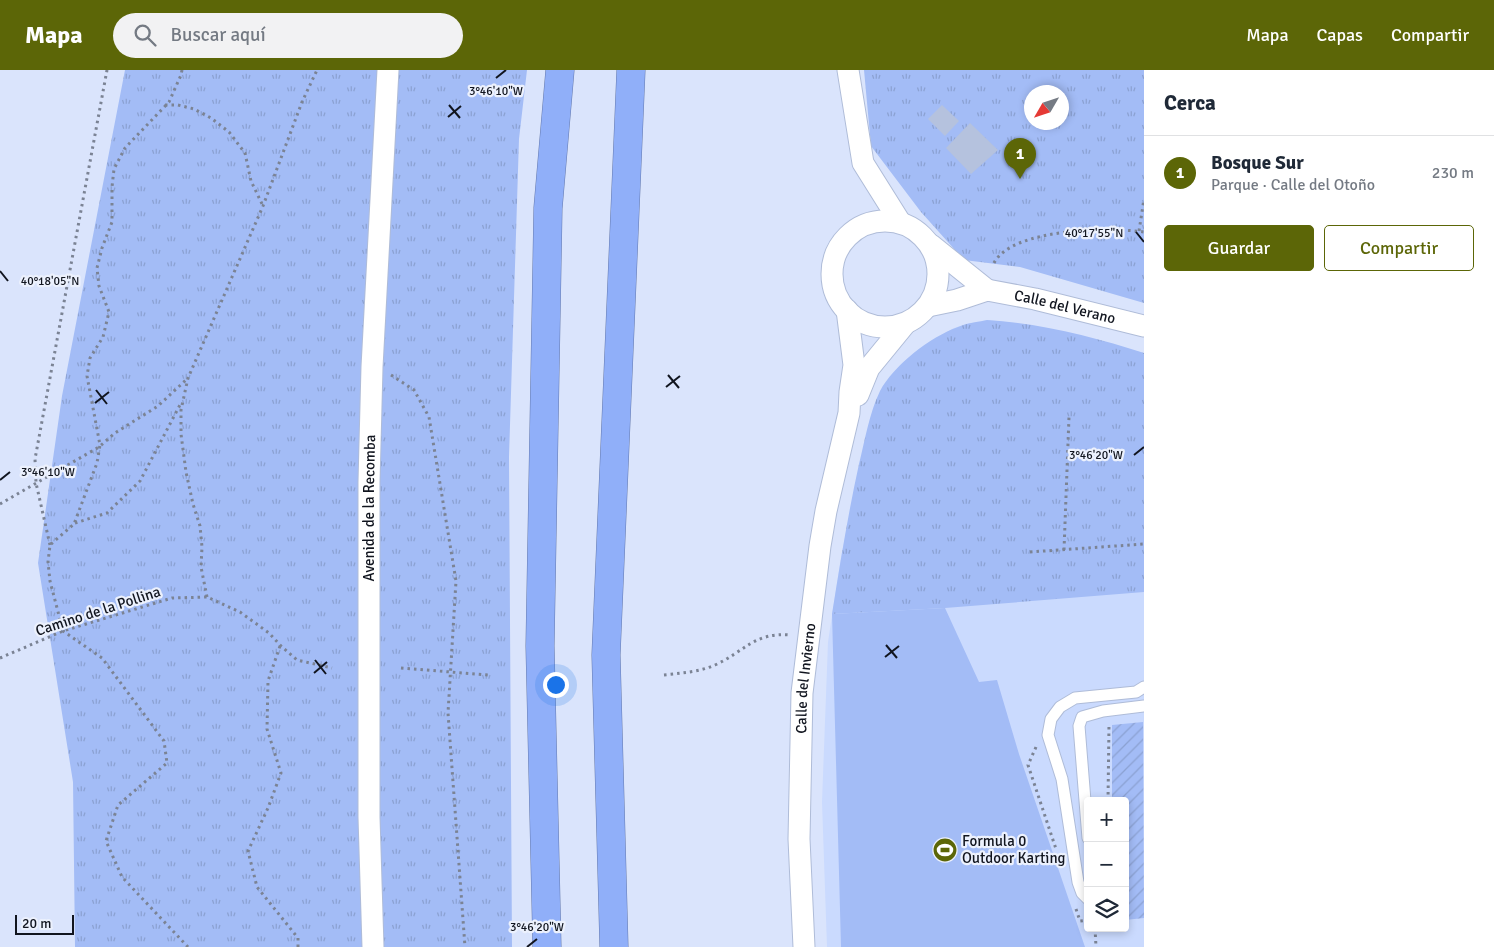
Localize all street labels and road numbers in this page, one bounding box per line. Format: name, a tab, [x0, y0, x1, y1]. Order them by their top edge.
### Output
street label: Calle del Verano	[1013, 286, 1118, 328]
street label: Avenida de la Recomba	[360, 434, 379, 582]
street label: Camino de la Pollina	[33, 582, 163, 640]
street label: Calle del Invierno	[792, 622, 820, 734]

